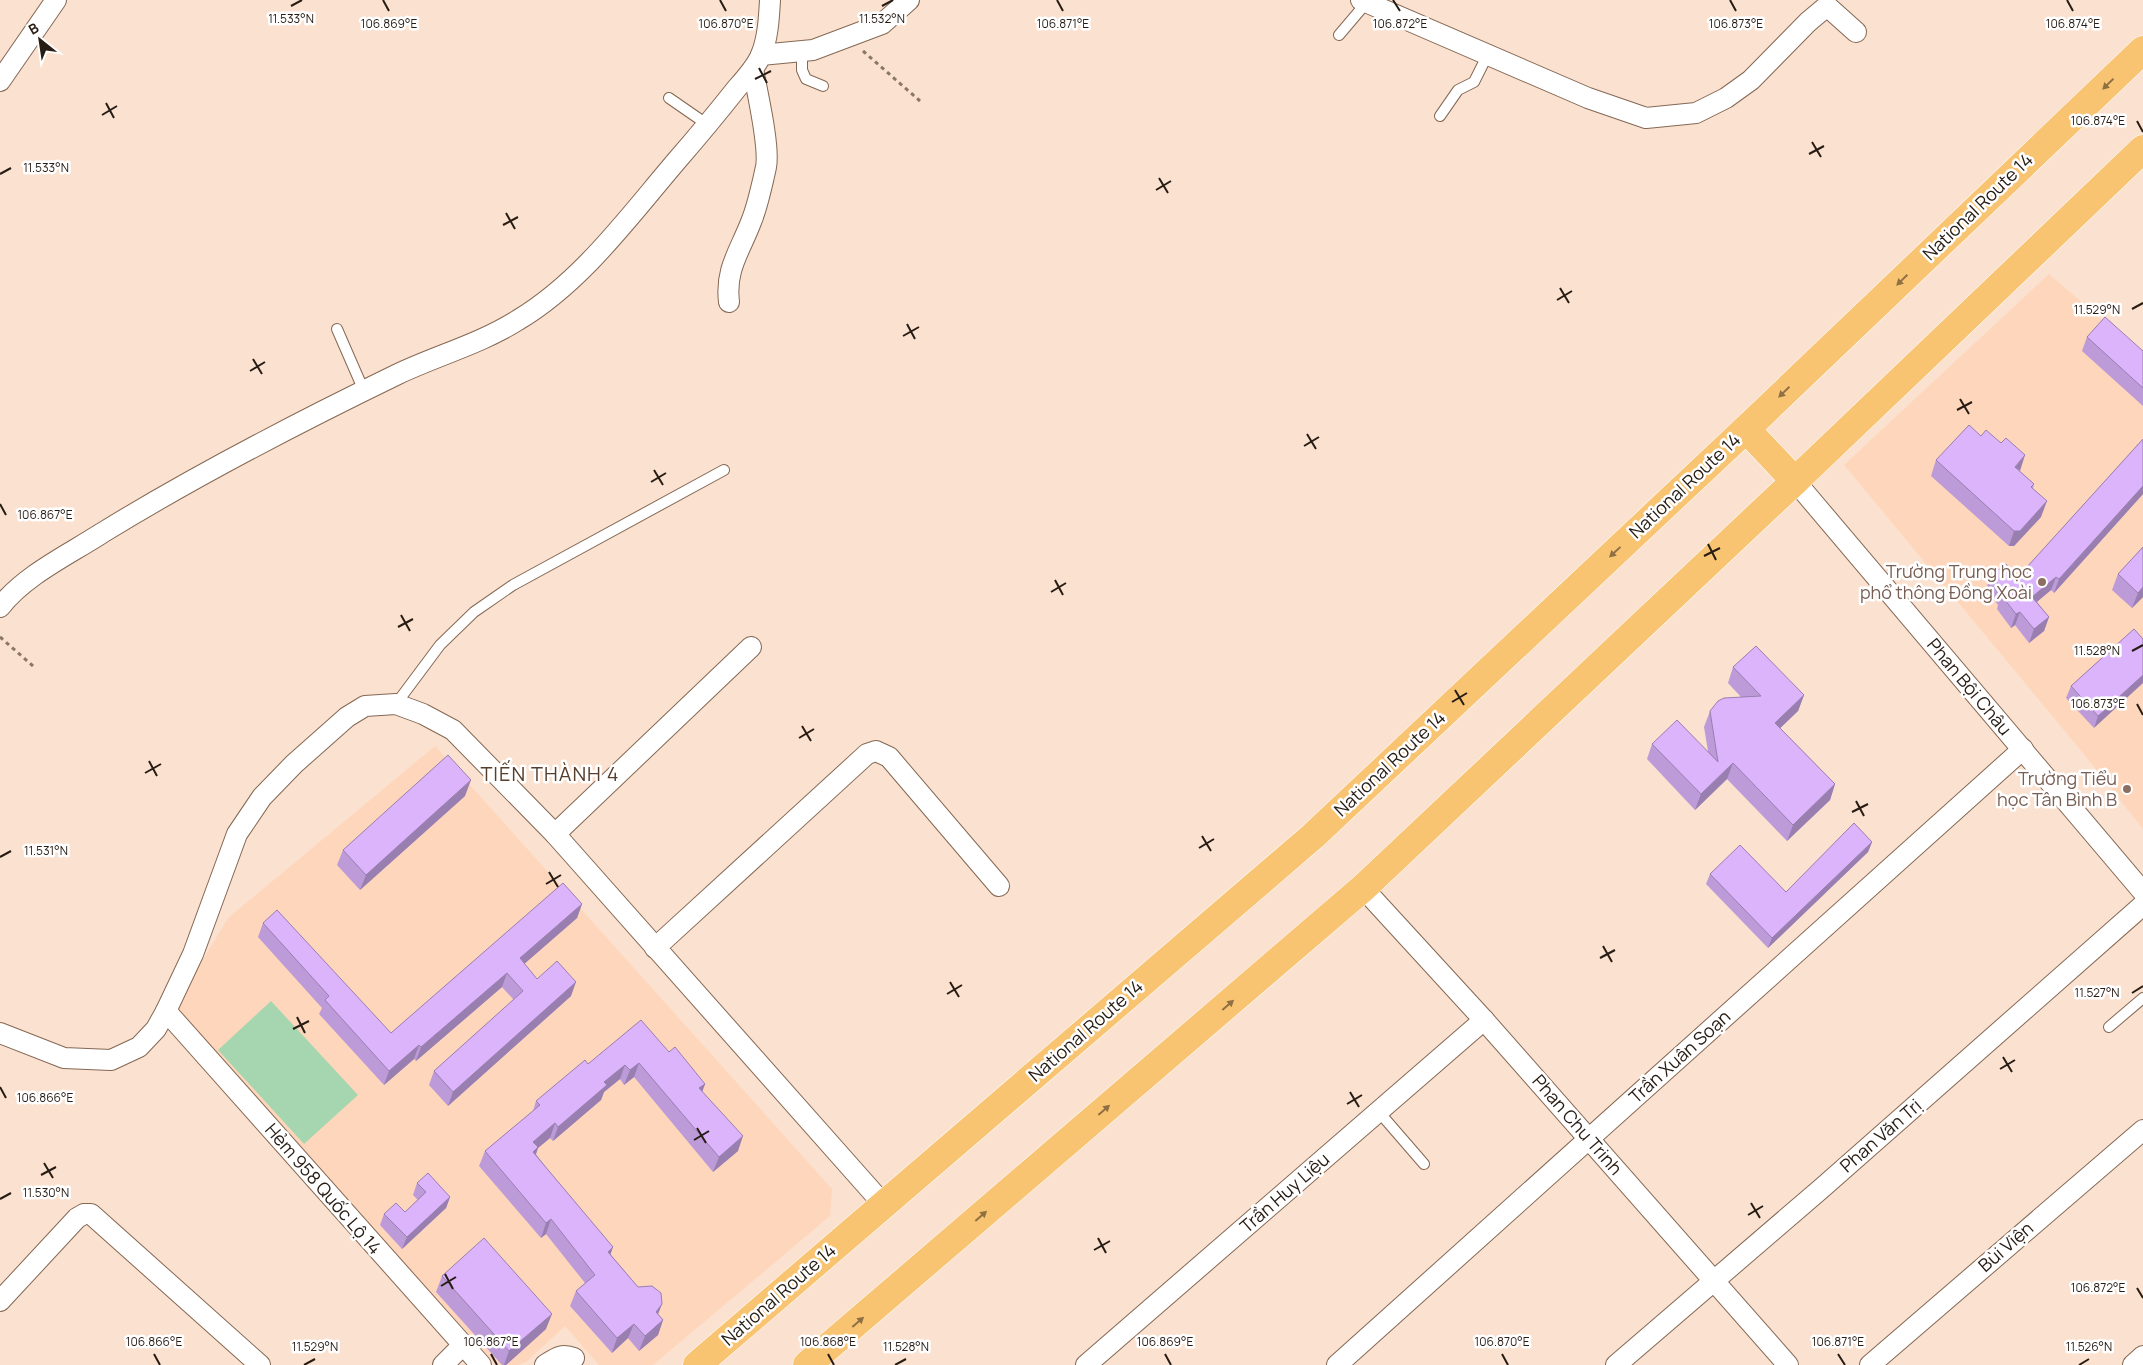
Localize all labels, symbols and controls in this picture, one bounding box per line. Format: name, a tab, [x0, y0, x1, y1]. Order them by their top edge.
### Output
text: 11.533°N	[268, 10, 314, 27]
text: 11.532°N	[859, 10, 905, 27]
north arrow	[15, 15, 65, 65]
text: 106.869°E	[361, 15, 417, 32]
text: 106.870°E	[698, 15, 754, 32]
text: 106.871°E	[1037, 15, 1089, 32]
text: 106.872°E	[1373, 15, 1427, 32]
text: 106.873°E	[1709, 15, 1763, 32]
text: 106.874°E	[2046, 15, 2100, 32]
text: B	[25, 18, 42, 39]
one-way arrow	[2102, 77, 2114, 89]
text: 106.874°E	[2071, 112, 2125, 129]
street label: National Route 14	[1917, 148, 2037, 265]
text: 11.533°N	[23, 159, 69, 176]
one-way arrow	[1896, 274, 1908, 286]
text: 11.529°N	[2074, 301, 2120, 318]
one-way arrow	[1778, 386, 1790, 398]
street label: National Route 14	[1623, 427, 1745, 543]
text: 106.867°E	[17, 506, 73, 523]
one-way arrow	[1609, 546, 1621, 558]
place label: Trường Trung học phổ thông Đồng Xoài	[1860, 559, 2032, 604]
marker: Trường Trung học phổ thông Đồng Xoài	[2036, 576, 2048, 588]
street label: Phan Bội Châu	[1922, 633, 2017, 740]
text: 11.528°N	[2074, 642, 2120, 659]
text: 106.873°E	[2071, 695, 2125, 712]
street label: National Route 14	[1328, 705, 1450, 821]
district label: TIẾN THÀNH 4	[480, 760, 620, 787]
place label: Trường Tiểu học Tân Bình B	[1997, 766, 2117, 811]
marker: Trường Tiểu học Tân Bình B	[2121, 783, 2133, 795]
text: 11.531°N	[24, 842, 68, 859]
street label: National Route 14	[1023, 974, 1148, 1087]
text: 11.527°N	[2075, 984, 2120, 1001]
one-way arrow	[1221, 999, 1234, 1010]
street label: Trần Xuân Soạn	[1624, 1004, 1735, 1108]
street label: Phan Chu Trinh	[1527, 1069, 1628, 1180]
text: 106.866°E	[17, 1089, 73, 1106]
street label: Phan Văn Trị	[1834, 1093, 1926, 1177]
one-way arrow	[1098, 1105, 1111, 1116]
street label: Hẻm 958 Quốc Lộ 14	[260, 1118, 387, 1259]
street label: Trần Huy Liệu	[1235, 1147, 1334, 1238]
text: 11.530°N	[23, 1184, 69, 1201]
one-way arrow	[975, 1211, 987, 1222]
street label: Bùi Viện	[1973, 1216, 2038, 1277]
street label: National Route 14	[716, 1238, 841, 1351]
text: 106.872°E	[2071, 1279, 2125, 1296]
one-way arrow	[851, 1316, 863, 1328]
text: 106.866°E	[126, 1333, 182, 1350]
text: 106.867°E	[463, 1333, 519, 1350]
text: 106.868°E	[800, 1333, 856, 1350]
text: 106.869°E	[1137, 1333, 1193, 1350]
text: 106.870°E	[1474, 1333, 1530, 1350]
text: 106.871°E	[1812, 1333, 1864, 1350]
text: 11.529°N	[292, 1338, 338, 1355]
text: 11.528°N	[883, 1338, 929, 1355]
text: 11.526°N	[2066, 1338, 2112, 1355]

